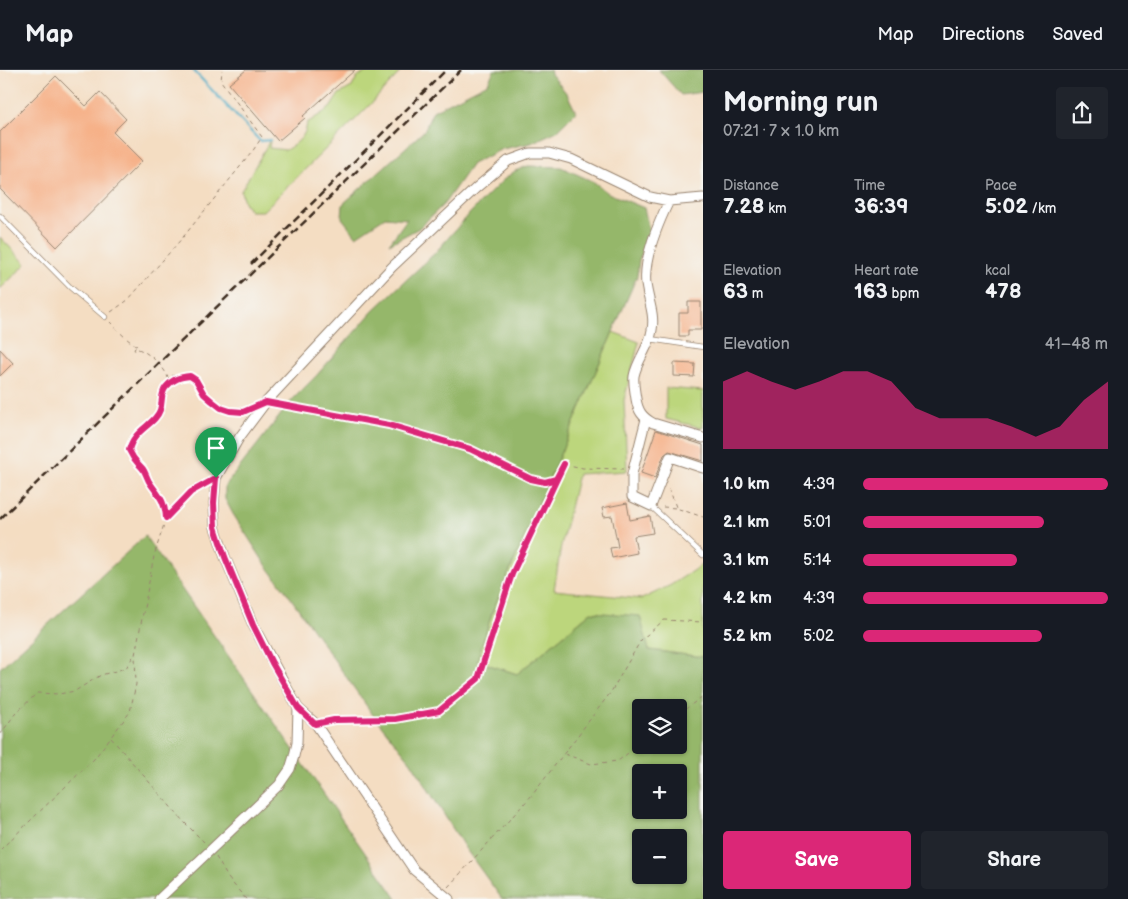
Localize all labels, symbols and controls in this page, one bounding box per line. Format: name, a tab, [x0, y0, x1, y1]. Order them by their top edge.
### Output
text: Map	[25, 20, 73, 49]
text: Map	[878, 24, 914, 45]
text: Directions	[942, 24, 1024, 45]
text: Saved	[1052, 24, 1103, 45]
text: Morning run	[723, 86, 878, 119]
button: share	[1056, 87, 1108, 139]
text: 07:21 · 7 × 1.0 km	[723, 122, 839, 141]
text: Distance	[723, 177, 779, 194]
text: Time	[854, 177, 885, 194]
text: Pace	[985, 177, 1017, 194]
text: 7.28	[723, 194, 764, 219]
text: 36:39	[854, 194, 909, 219]
text: 5:02	[985, 194, 1028, 219]
text: km	[764, 200, 787, 217]
text: /km	[1028, 200, 1056, 217]
text: Elevation	[723, 262, 781, 279]
text: Heart rate	[854, 262, 919, 279]
text: kcal	[985, 262, 1010, 279]
text: 63	[723, 279, 748, 304]
text: 163	[854, 279, 888, 304]
text: 478	[985, 279, 1022, 304]
text: m	[748, 285, 763, 302]
text: bpm	[888, 285, 919, 302]
text: Elevation	[723, 335, 790, 354]
text: 41–48 m	[1045, 335, 1108, 354]
pin	[195, 427, 237, 478]
icon: arrive	[202, 434, 230, 462]
text: 1.0 km	[723, 475, 770, 494]
text: 4:39	[803, 475, 835, 494]
text: 2.1 km	[723, 513, 769, 532]
text: 5:01	[803, 513, 831, 532]
text: 3.1 km	[723, 551, 769, 570]
text: 5:14	[803, 551, 831, 570]
text: 4.2 km	[723, 589, 772, 608]
text: 4:39	[803, 589, 835, 608]
text: 5.2 km	[723, 627, 772, 646]
text: 5:02	[803, 627, 834, 646]
map controls	[632, 699, 687, 884]
button: layers	[632, 699, 687, 754]
button: +	[632, 764, 687, 819]
button: −	[632, 829, 687, 884]
button: Save	[723, 831, 911, 889]
button: Share	[921, 831, 1108, 889]

